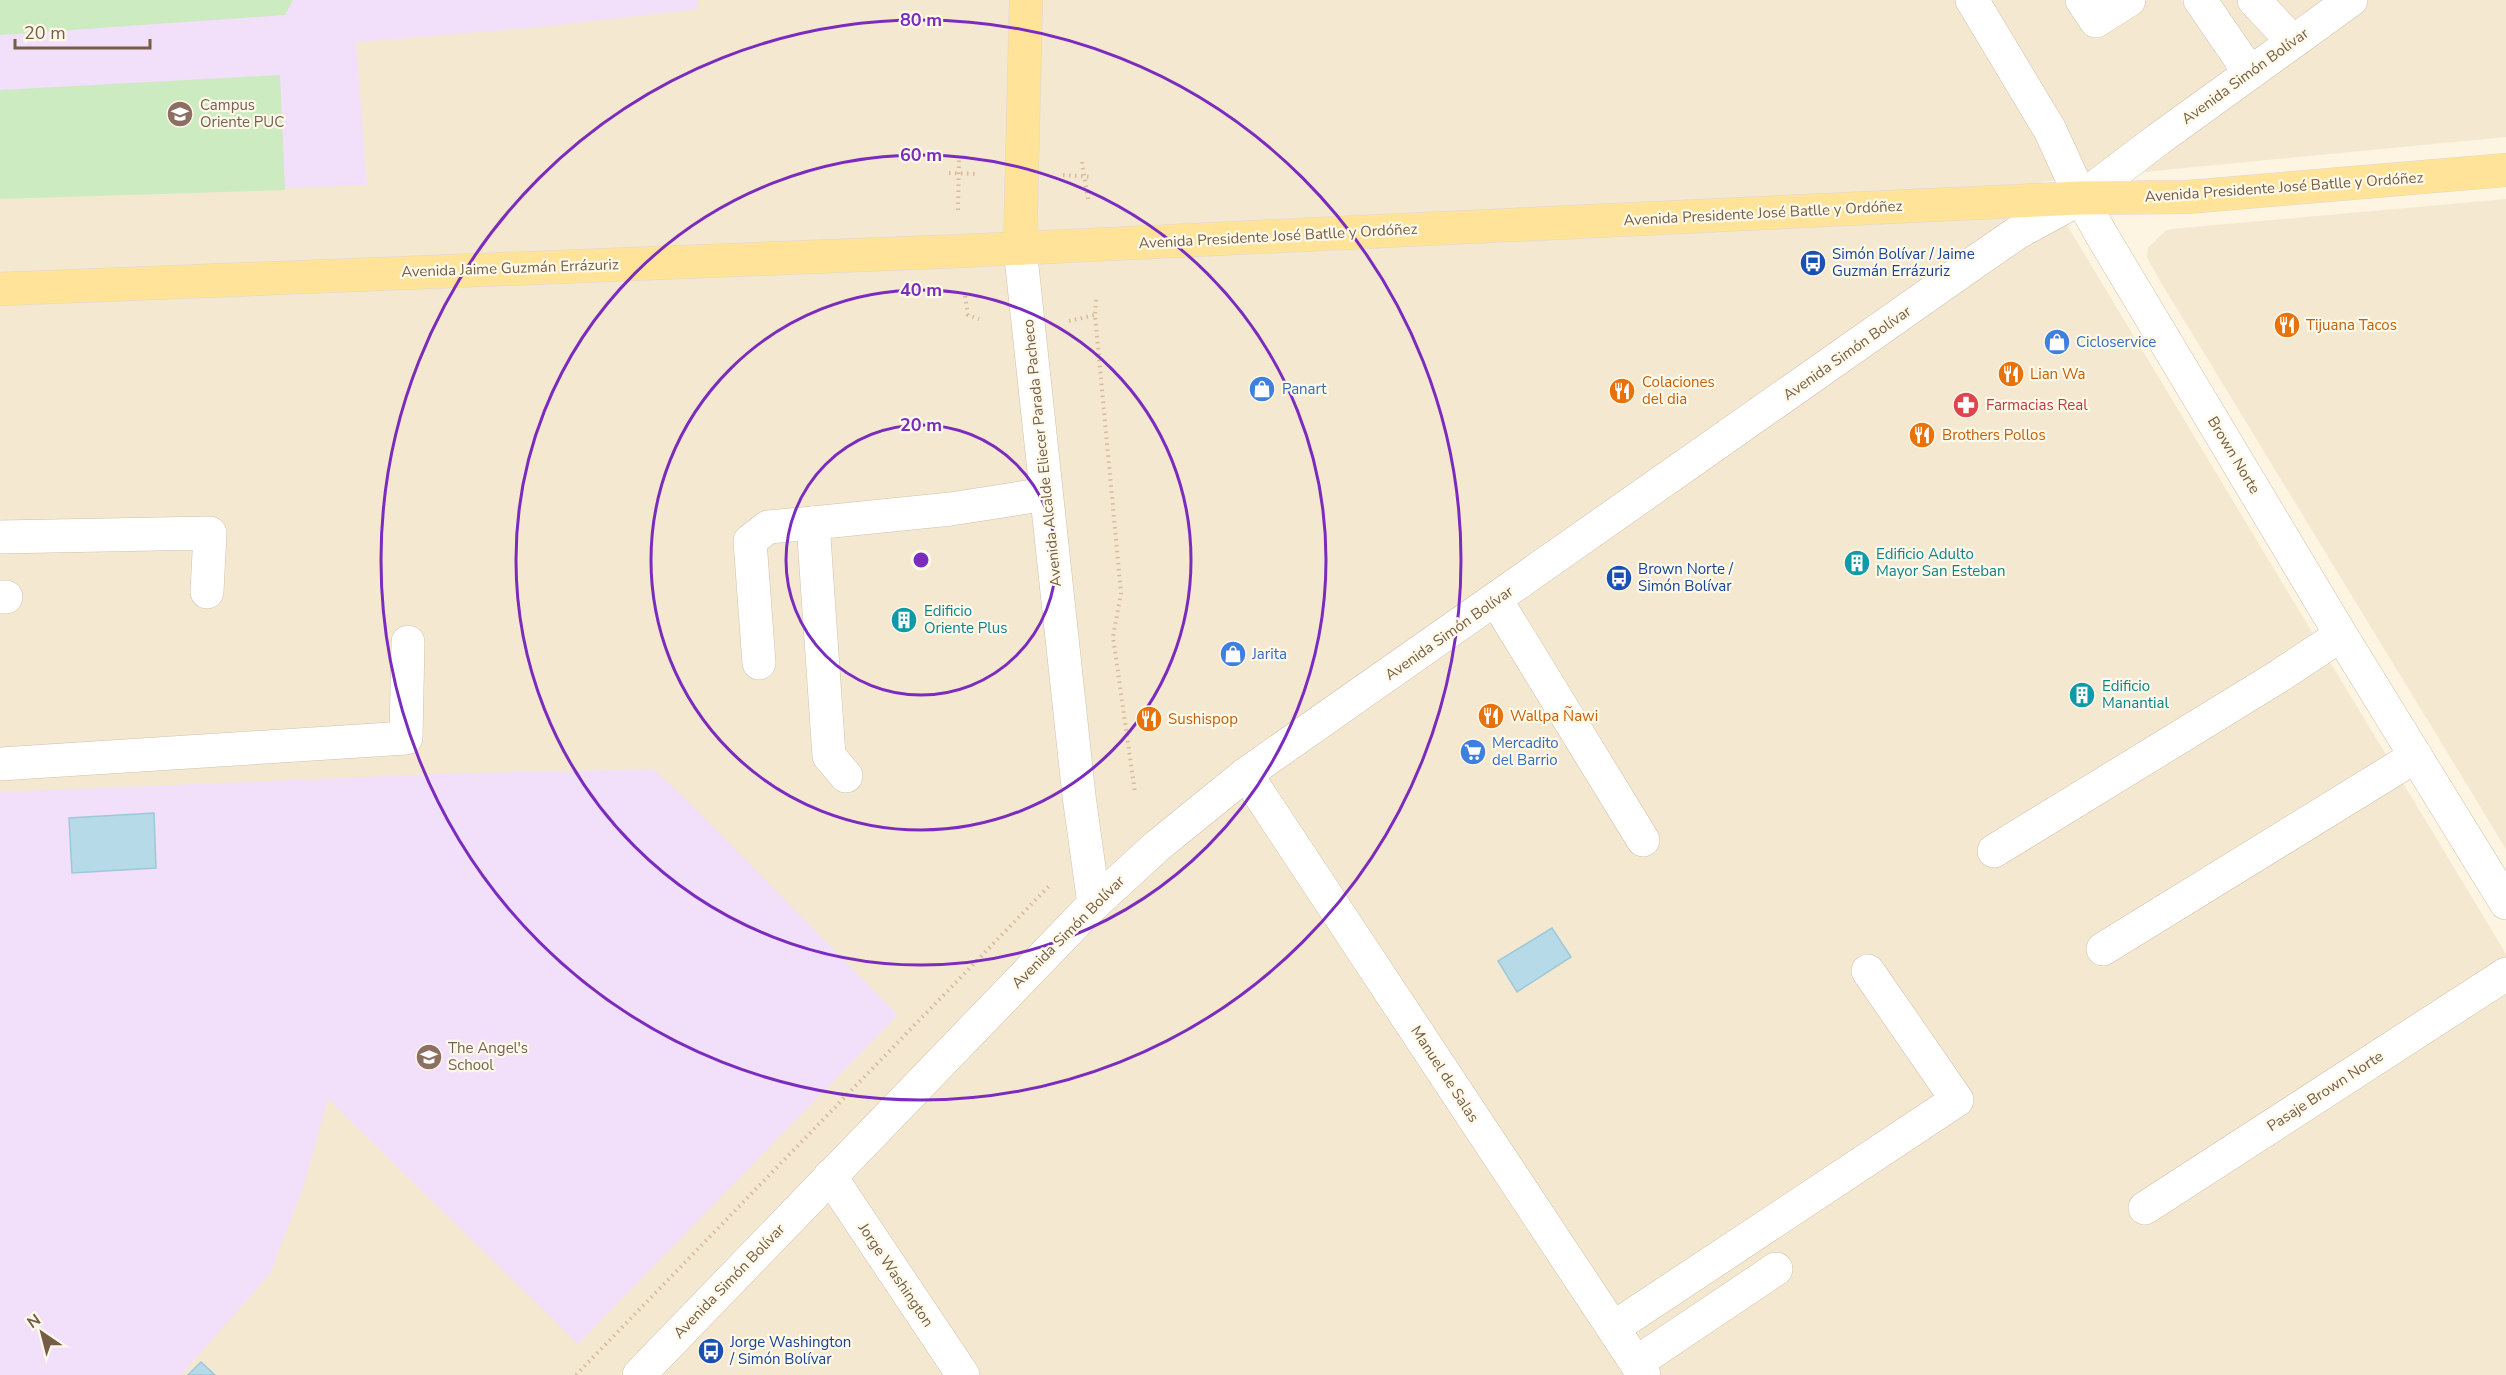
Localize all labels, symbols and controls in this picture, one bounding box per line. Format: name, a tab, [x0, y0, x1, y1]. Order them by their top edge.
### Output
text: 80 m	[900, 8, 942, 32]
scale bar	[15, 12, 150, 50]
text: 20 m	[24, 21, 66, 45]
street label: Avenida Simón Bolívar	[2178, 23, 2313, 129]
place label: Campus Oriente PUC	[200, 95, 284, 132]
school or university icon: Campus Oriente PUC	[165, 99, 195, 129]
text: 60 m	[900, 143, 942, 167]
street label: Avenida Presidente José Batlle y Ordóñez	[2144, 167, 2424, 207]
street label: Avenida Presidente José Batlle y Ordóñez	[1623, 196, 1903, 230]
street label: Avenida Presidente José Batlle y Ordóñez	[1138, 219, 1418, 253]
place label: Simón Bolívar / Jaime Guzmán Errázuriz	[1832, 244, 1975, 281]
bus stop icon: Simón Bolívar / Jaime Guzmán Errázuriz	[1798, 248, 1828, 278]
street label: Avenida Jaime Guzmán Errázuriz	[401, 254, 619, 282]
text: 40 m	[900, 278, 942, 302]
street label: Avenida Simón Bolívar	[1779, 301, 1916, 405]
restaurant icon: Tijuana Tacos	[2272, 310, 2302, 340]
place label: Tijuana Tacos	[2306, 315, 2397, 335]
street label: Avenida Alcalde Eliecer Parada Pacheco	[1018, 318, 1066, 588]
shop icon: Cicloservice	[2042, 327, 2072, 357]
place label: Cicloservice	[2076, 332, 2156, 352]
restaurant icon: Lian Wa	[1996, 359, 2026, 389]
place label: Lian Wa	[2030, 364, 2086, 384]
place label: Colaciones del dia	[1642, 372, 1715, 409]
shop icon: Panart	[1247, 374, 1277, 404]
restaurant icon: Colaciones del dia	[1607, 376, 1637, 406]
place label: Panart	[1282, 379, 1327, 399]
pharmacy icon: Farmacias Real	[1951, 390, 1981, 420]
place label: Farmacias Real	[1986, 395, 2088, 415]
text: 20 m	[900, 413, 942, 437]
street label: Brown Norte	[2203, 413, 2265, 497]
restaurant icon: Brothers Pollos	[1907, 420, 1937, 450]
place label: Brothers Pollos	[1942, 425, 2046, 445]
place label: Edificio Adulto Mayor San Esteban	[1876, 544, 2006, 581]
building icon: Edificio Adulto Mayor San Esteban	[1842, 548, 1872, 578]
centre of rings	[911, 550, 931, 570]
place label: Brown Norte / Simón Bolívar	[1638, 559, 1734, 596]
bus stop icon: Brown Norte / Simón Bolívar	[1604, 563, 1634, 593]
street label: Avenida Simón Bolívar	[1381, 581, 1518, 685]
place label: Edificio Oriente Plus	[924, 601, 1007, 638]
building icon: Edificio Oriente Plus	[889, 605, 919, 635]
shop icon: Jarita	[1218, 639, 1248, 669]
place label: Jarita	[1251, 644, 1287, 664]
place label: Edificio Manantial	[2102, 676, 2169, 713]
building icon: Edificio Manantial	[2067, 680, 2097, 710]
restaurant icon: Wallpa Ñawi	[1476, 701, 1506, 731]
restaurant icon: Sushispop	[1134, 704, 1164, 734]
place label: Wallpa Ñawi	[1510, 706, 1598, 726]
place label: Sushispop	[1168, 709, 1238, 729]
place label: Mercadito del Barrio	[1492, 733, 1559, 770]
supermarket icon: Mercadito del Barrio	[1458, 737, 1488, 767]
street label: Avenida Simón Bolívar	[1007, 871, 1129, 993]
street label: Manuel de Salas	[1406, 1022, 1484, 1126]
place label: The Angel's School	[448, 1038, 528, 1075]
school or university icon: The Angel's School	[414, 1042, 444, 1072]
street label: Pasaje Brown Norte	[2263, 1046, 2387, 1136]
street label: Jorge Washington	[853, 1218, 938, 1331]
street label: Avenida Simón Bolívar	[669, 1219, 790, 1343]
north arrow	[12, 1303, 72, 1363]
text: N	[23, 1309, 45, 1334]
place label: Jorge Washington / Simón Bolívar	[729, 1332, 851, 1369]
bus stop icon: Jorge Washington / Simón Bolívar	[696, 1336, 726, 1366]

